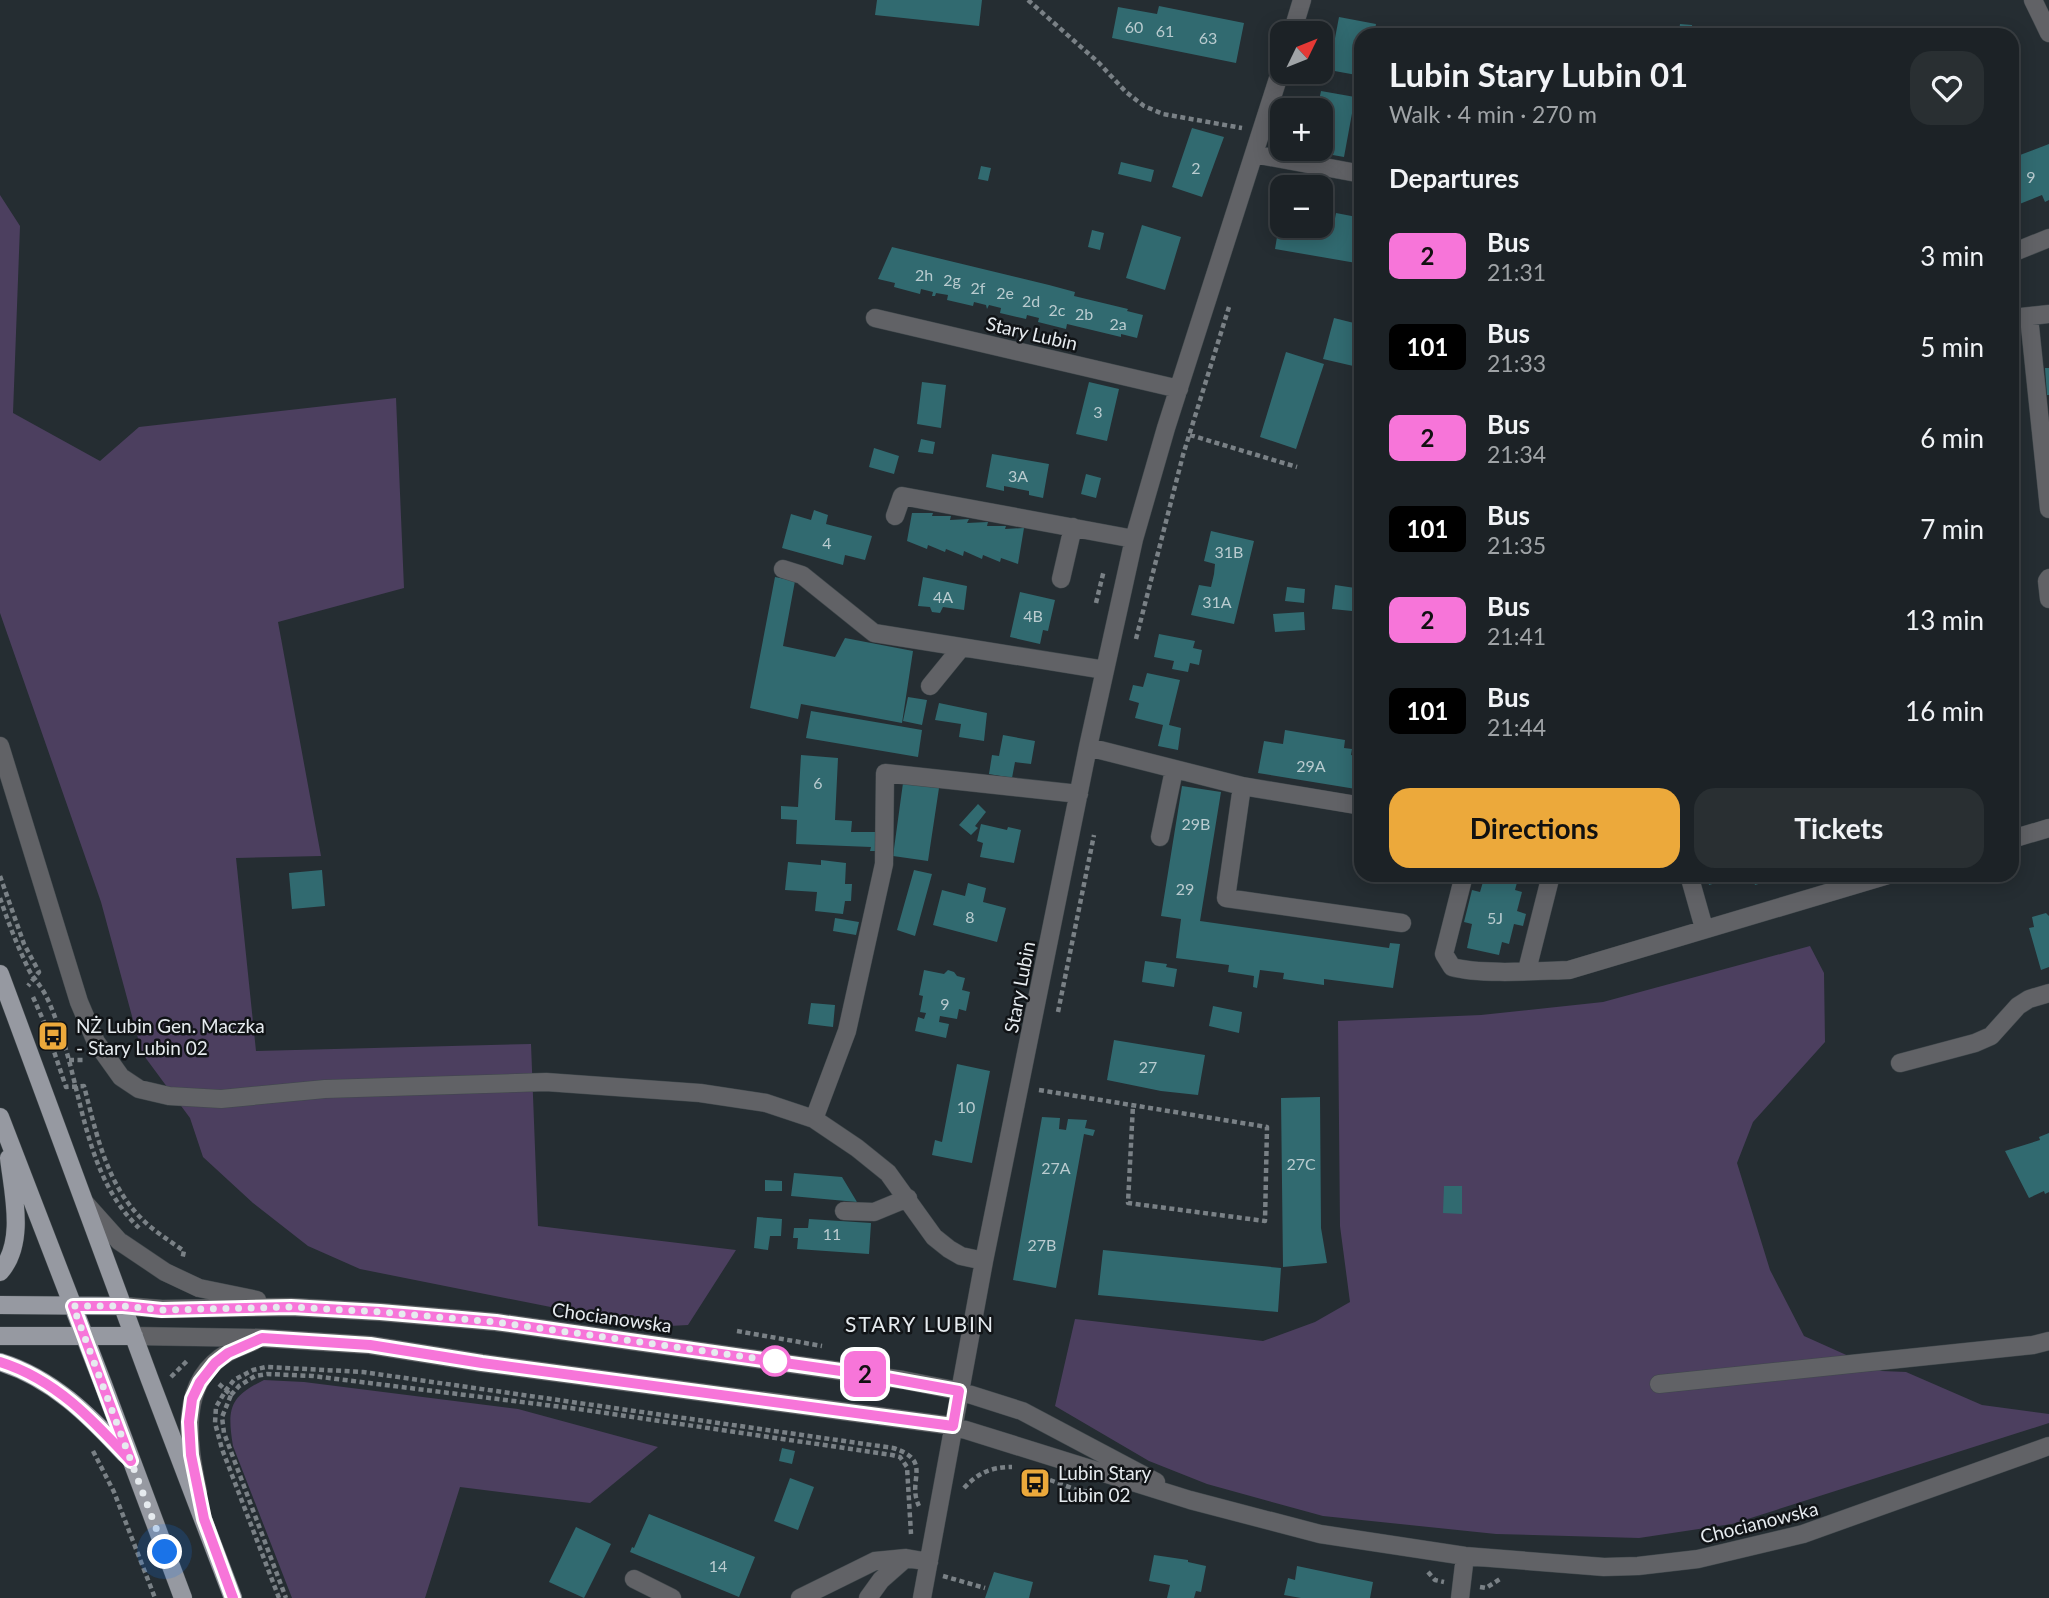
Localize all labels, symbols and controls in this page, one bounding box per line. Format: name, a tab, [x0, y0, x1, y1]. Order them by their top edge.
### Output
house number: 60	[1125, 17, 1143, 36]
house number: 61	[1156, 21, 1174, 40]
north arrow	[1270, 21, 1334, 84]
map controls	[1270, 21, 1333, 238]
house number: 63	[1199, 28, 1217, 47]
button: heart	[1910, 51, 1984, 125]
text: Lubin Stary Lubin 01	[1389, 54, 1688, 94]
button: +	[1270, 98, 1333, 161]
text: Walk · 4 min · 270 m	[1389, 100, 1597, 128]
house number: 2	[1191, 158, 1201, 177]
text: Departures	[1389, 162, 1519, 194]
house number: 9	[2026, 167, 2036, 186]
button: −	[1270, 175, 1333, 238]
text: Bus	[1487, 226, 1530, 258]
text: 3 min	[1920, 240, 1984, 272]
text: 2	[1421, 241, 1434, 270]
text: 21:31	[1487, 258, 1546, 286]
house number: 2h	[915, 265, 933, 284]
house number: 2g	[943, 270, 961, 289]
house number: 2f	[971, 278, 986, 297]
house number: 2e	[996, 283, 1014, 302]
house number: 2d	[1022, 291, 1040, 310]
house number: 2c	[1049, 300, 1066, 319]
house number: 2b	[1075, 304, 1093, 323]
street label: Stary Lubin	[984, 311, 1080, 355]
house number: 2a	[1109, 314, 1127, 333]
text: Bus	[1487, 317, 1530, 349]
text: 5 min	[1920, 331, 1984, 363]
text: 101	[1407, 332, 1448, 361]
text: 21:33	[1487, 349, 1546, 377]
house number: 3	[1093, 402, 1103, 421]
text: Bus	[1487, 408, 1530, 440]
text: 6 min	[1920, 422, 1984, 454]
text: 2	[1421, 423, 1434, 452]
text: 21:34	[1487, 440, 1546, 468]
house number: 3A	[1008, 466, 1028, 485]
text: Bus	[1487, 499, 1530, 531]
text: 7 min	[1920, 513, 1984, 545]
text: 101	[1407, 514, 1448, 543]
text: 21:35	[1487, 531, 1546, 559]
house number: 4	[822, 533, 832, 552]
house number: 31B	[1215, 542, 1243, 561]
house number: 4A	[933, 587, 953, 606]
text: Bus	[1487, 590, 1530, 622]
house number: 31A	[1202, 592, 1232, 611]
text: 13 min	[1905, 604, 1984, 636]
text: 2	[1421, 605, 1434, 634]
house number: 4B	[1023, 606, 1043, 625]
text: 21:41	[1487, 622, 1546, 650]
text: Bus	[1487, 681, 1530, 713]
text: 16 min	[1905, 695, 1984, 727]
text: 101	[1407, 696, 1448, 725]
text: 21:44	[1487, 713, 1546, 741]
house number: 29A	[1296, 756, 1326, 775]
house number: 6	[813, 773, 823, 792]
button: Directions	[1389, 788, 1680, 868]
button: Tickets	[1694, 788, 1984, 868]
house number: 29B	[1182, 814, 1210, 833]
house number: 29	[1176, 879, 1194, 898]
house number: 8	[965, 907, 975, 926]
house number: 5J	[1487, 908, 1503, 927]
street label: Stary Lubin	[999, 939, 1039, 1035]
house number: 9	[940, 994, 950, 1013]
place label: NŻ Lubin Gen. Maczka - Stary Lubin 02	[76, 1014, 265, 1059]
bus stop icon: NŻ Lubin Gen. Maczka - Stary Lubin 02	[36, 1019, 70, 1053]
house number: 27	[1139, 1057, 1157, 1076]
house number: 10	[957, 1097, 975, 1116]
house number: 27C	[1286, 1154, 1316, 1173]
house number: 27A	[1041, 1158, 1071, 1177]
house number: 11	[823, 1224, 841, 1243]
house number: 27B	[1028, 1235, 1056, 1254]
street label: Chocianowska	[551, 1297, 673, 1337]
district label: STARY LUBIN	[845, 1311, 995, 1336]
unlabelled marker	[760, 1346, 790, 1376]
line badge: 2	[842, 1351, 888, 1397]
text: 2	[858, 1359, 872, 1388]
place label: Lubin Stary Lubin 02	[1058, 1461, 1152, 1506]
bus stop icon: Lubin Stary Lubin 02	[1018, 1466, 1052, 1500]
street label: Chocianowska	[1698, 1496, 1820, 1548]
your location	[147, 1534, 182, 1569]
house number: 14	[709, 1556, 727, 1575]

